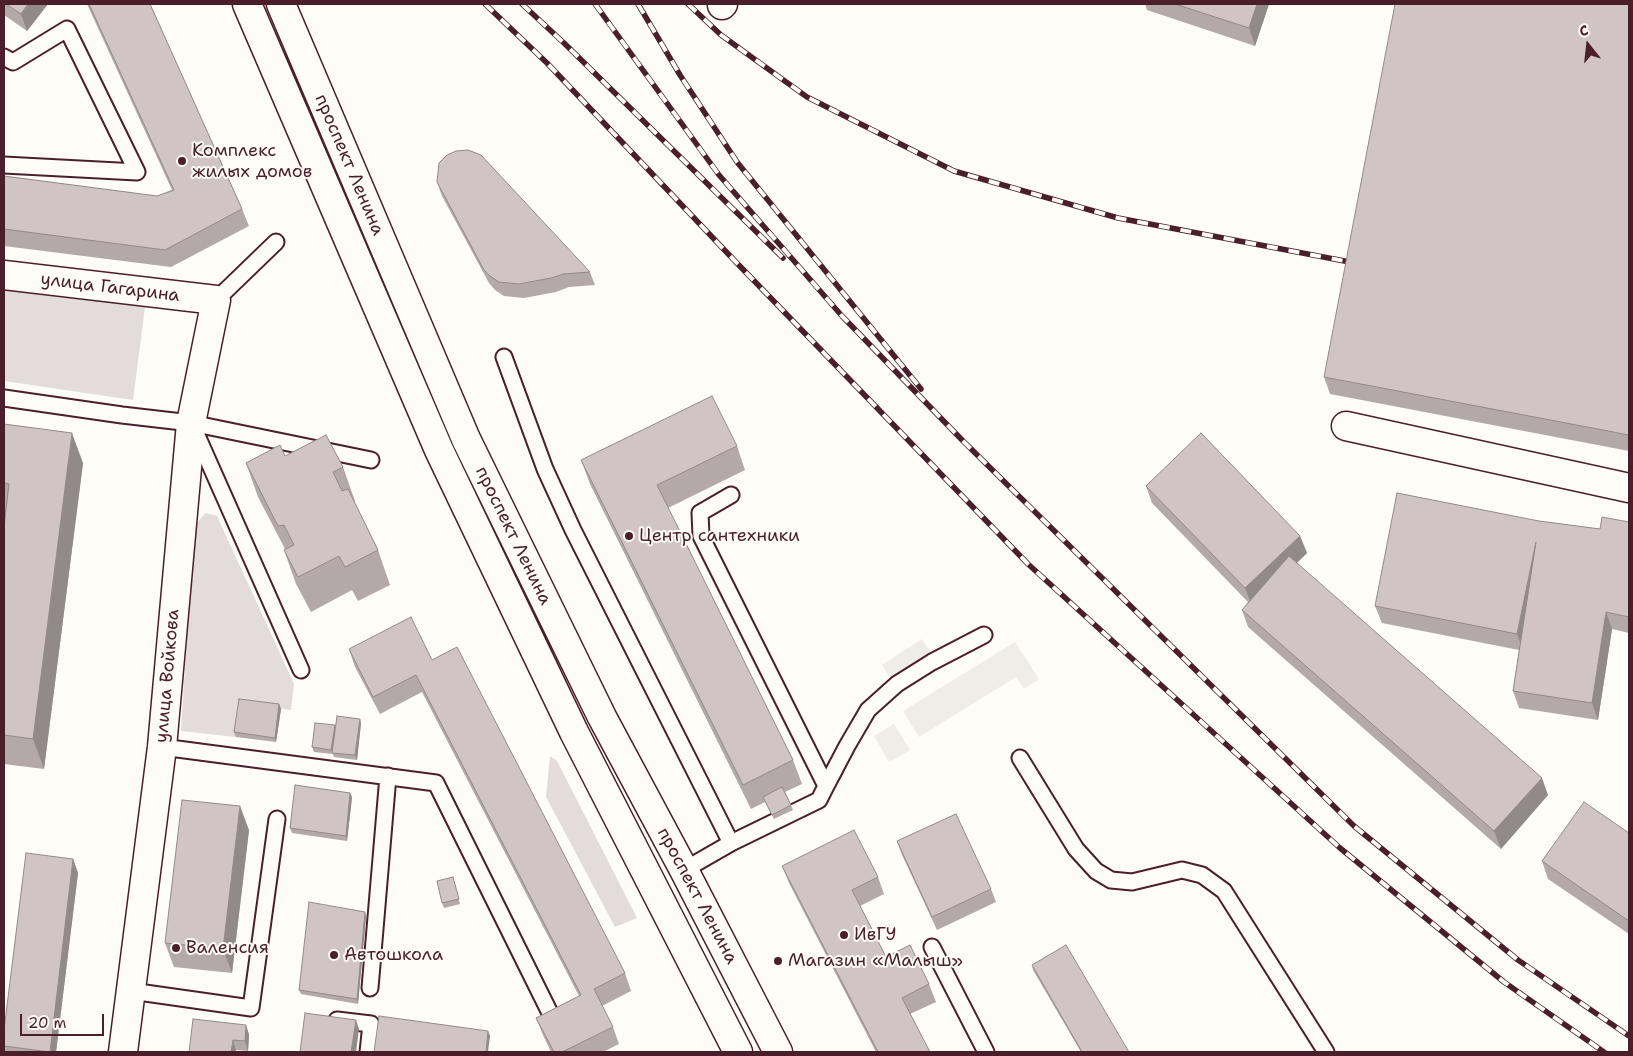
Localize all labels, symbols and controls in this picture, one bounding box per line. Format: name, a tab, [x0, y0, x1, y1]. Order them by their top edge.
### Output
north arrow	[1563, 20, 1613, 70]
text: С	[1577, 21, 1590, 40]
street label: проспект Ленина	[309, 91, 389, 239]
place label: Комплекс жилых домов	[192, 140, 312, 182]
marker: Комплекс жилых домов	[176, 155, 188, 167]
street label: улица Гагарина	[39, 269, 181, 307]
street label: проспект Ленина	[470, 463, 556, 609]
place label: Центр сантехники	[639, 525, 800, 547]
marker: Центр сантехники	[623, 530, 635, 542]
street label: улица Войкова	[151, 608, 185, 744]
street label: проспект Ленина	[652, 824, 742, 968]
place label: ИвГУ	[854, 924, 897, 946]
marker: ИвГУ	[838, 929, 850, 941]
place label: Валенсия	[186, 937, 269, 959]
marker: Валенсия	[170, 942, 182, 954]
place label: Автошкола	[344, 944, 443, 966]
marker: Автошкола	[328, 949, 340, 961]
place label: Магазин «Малыш»	[788, 950, 963, 972]
marker: Магазин «Малыш»	[772, 955, 784, 967]
scale bar	[22, 1004, 106, 1036]
text: 20 m	[28, 1013, 67, 1033]

